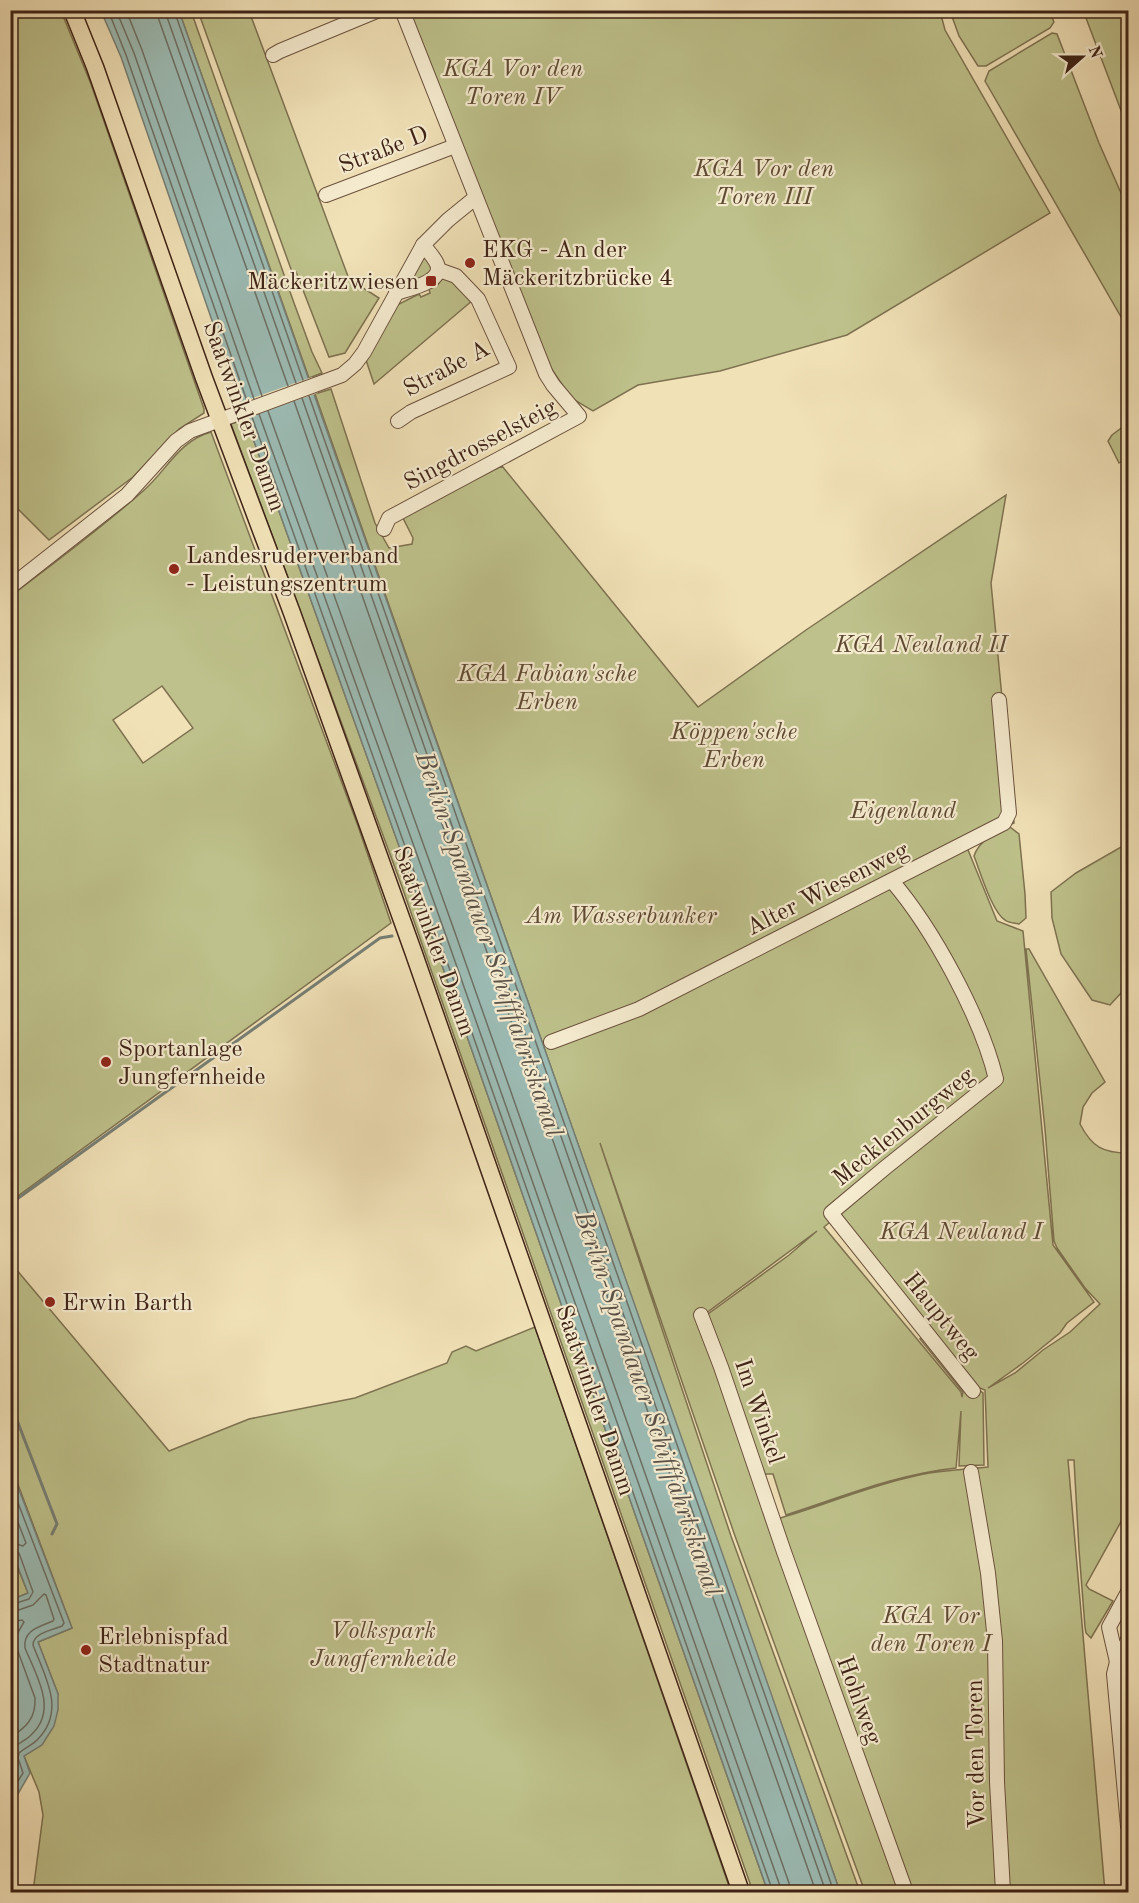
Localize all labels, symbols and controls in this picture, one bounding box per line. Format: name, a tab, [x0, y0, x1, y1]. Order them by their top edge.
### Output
north arrow	[1052, 27, 1112, 87]
text: N	[1084, 44, 1104, 62]
park label: KGA Vor den Toren IV	[442, 58, 583, 110]
street label: Straße D	[335, 123, 432, 179]
park label: KGA Vor den Toren III	[693, 158, 834, 210]
place label: EKG - An der Mäckeritzbrücke 4	[482, 239, 673, 291]
marker: EKG - An der Mäckeritzbrücke 4	[463, 256, 477, 270]
place label: Mäckeritzwiesen	[247, 271, 419, 295]
marker: Mäckeritzwiesen	[424, 274, 438, 288]
street label: Saatwinkler Damm	[198, 318, 289, 515]
street label: Straße A	[400, 337, 494, 402]
street label: Singdrosselsteig	[401, 395, 561, 496]
place label: Landesruderverband - Leistungszentrum	[186, 545, 399, 597]
marker: Landesruderverband - Leistungszentrum	[167, 562, 181, 576]
park label: KGA Neuland II	[834, 634, 1010, 658]
park label: KGA Fabian'sche Erben	[456, 663, 637, 715]
park label: Köppen'sche Erben	[670, 721, 798, 773]
water label: Berlin-Spandauer Schifffahrtskanal	[409, 748, 567, 1141]
park label: Eigenland	[849, 800, 956, 824]
street label: Alter Wiesenweg	[743, 838, 913, 941]
street label: Saatwinkler Damm	[388, 843, 479, 1040]
park label: Am Wasserbunker	[523, 905, 717, 929]
place label: Sportanlage Jungfernheide	[118, 1038, 266, 1090]
marker: Sportanlage Jungfernheide	[99, 1055, 113, 1069]
street label: Mecklenburgweg	[829, 1063, 979, 1192]
water label: Berlin-Spandauer Schifffahrtskanal	[568, 1207, 726, 1600]
park label: KGA Neuland I	[879, 1221, 1045, 1245]
street label: Hauptweg	[898, 1269, 983, 1366]
place label: Erwin Barth	[62, 1292, 193, 1316]
marker: Erwin Barth	[43, 1295, 57, 1309]
street label: Saatwinkler Damm	[550, 1302, 638, 1499]
street label: Im Winkel	[729, 1356, 787, 1467]
park label: KGA Vor den Toren I	[871, 1605, 994, 1657]
park label: Volkspark Jungfernheide	[310, 1620, 456, 1672]
place label: Erlebnispfad Stadtnatur	[98, 1626, 229, 1678]
marker: Erlebnispfad Stadtnatur	[79, 1643, 93, 1657]
street label: Hohlweg	[831, 1653, 885, 1748]
street label: Vor den Toren	[964, 1679, 990, 1829]

